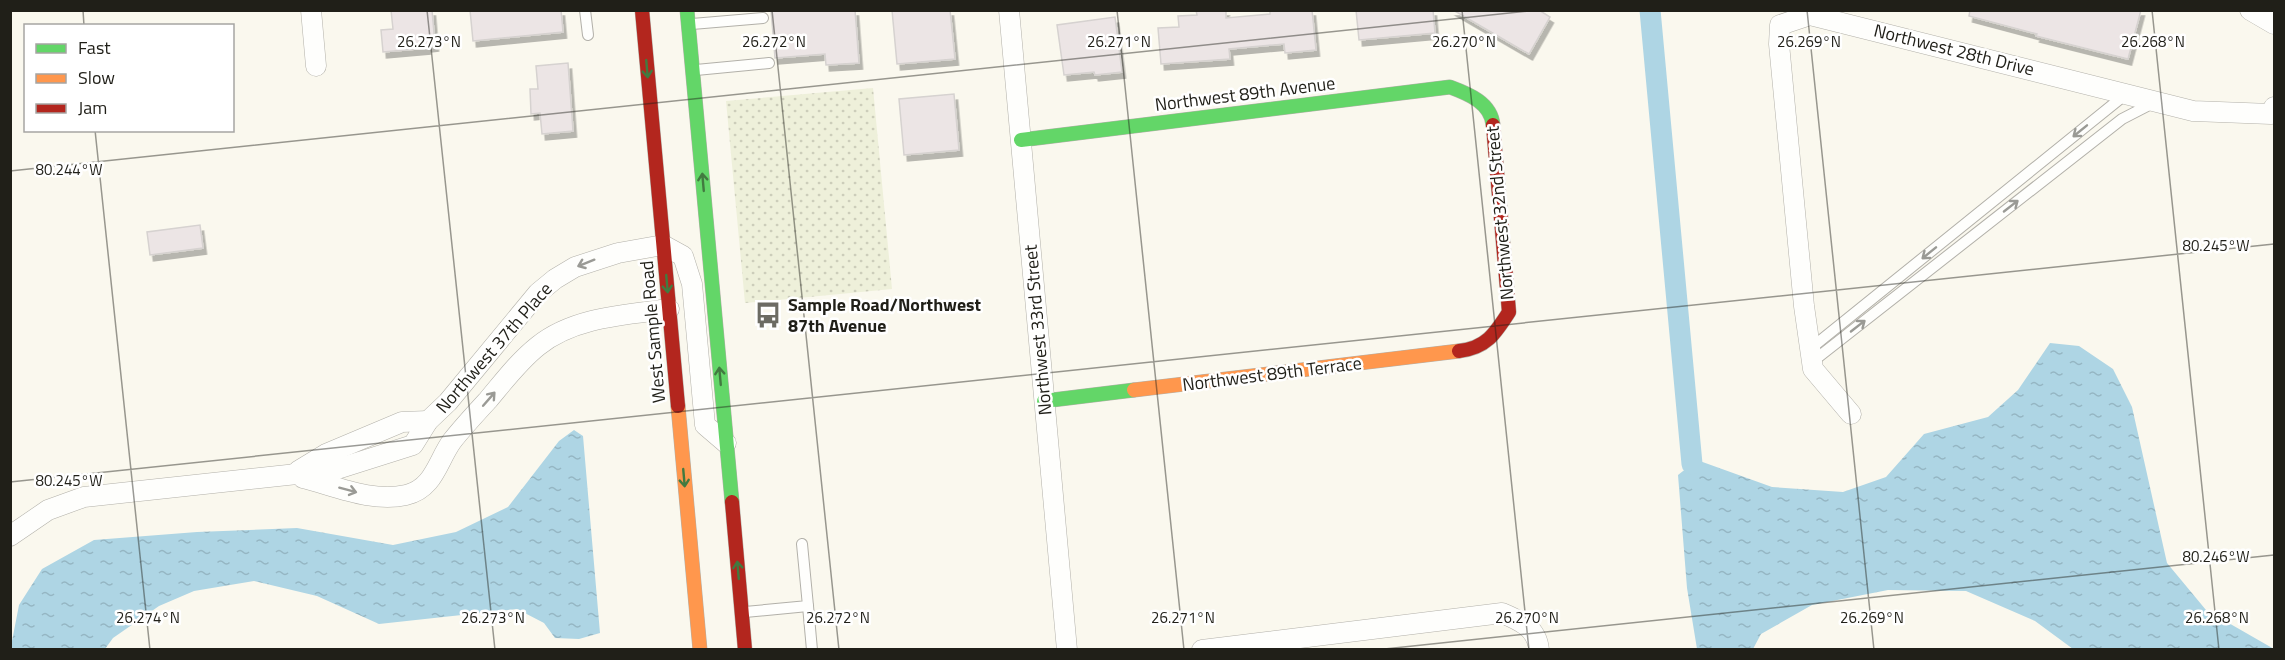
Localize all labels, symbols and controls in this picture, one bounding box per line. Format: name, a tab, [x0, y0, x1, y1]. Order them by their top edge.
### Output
street label: Northwest 28th Drive	[1871, 17, 2037, 83]
legend	[24, 24, 234, 132]
text: 26.273°N	[397, 30, 461, 53]
text: 26.272°N	[742, 30, 806, 53]
text: 26.271°N	[1087, 30, 1151, 53]
text: 26.270°N	[1432, 30, 1496, 53]
text: 26.269°N	[1777, 30, 1841, 53]
text: 26.268°N	[2121, 30, 2185, 53]
text: Fast	[78, 34, 111, 61]
one-way arrow	[642, 58, 653, 78]
text: Slow	[78, 64, 115, 91]
street label: Northwest 89th Avenue	[1153, 69, 1337, 118]
text: Jam	[78, 94, 107, 121]
street label: Northwest 32nd Street	[1478, 124, 1521, 301]
one-way arrow	[2073, 124, 2089, 137]
text: 80.244°W	[36, 158, 102, 181]
one-way arrow	[697, 172, 708, 192]
one-way arrow	[2003, 199, 2019, 212]
text: 80.245°W	[2183, 234, 2249, 257]
street label: Northwest 33rd Street	[1017, 243, 1058, 416]
one-way arrow	[1921, 247, 1937, 260]
one-way arrow	[577, 258, 596, 269]
street label: West Sample Road	[633, 260, 672, 404]
one-way arrow	[662, 273, 673, 293]
street label: Northwest 37th Place	[429, 276, 558, 419]
place label: Sample Road/Northwest 87th Avenue	[788, 291, 982, 339]
bus stop icon: Sample Road/Northwest 87th Avenue	[753, 300, 783, 330]
one-way arrow	[1849, 320, 1865, 333]
street label: Northwest 89th Terrace	[1181, 349, 1363, 398]
one-way arrow	[714, 367, 725, 387]
one-way arrow	[482, 392, 496, 407]
one-way arrow	[679, 468, 690, 488]
text: 80.245°W	[36, 469, 102, 492]
one-way arrow	[338, 485, 357, 496]
text: 80.246°W	[2183, 545, 2249, 568]
one-way arrow	[732, 561, 743, 581]
text: 26.274°N	[116, 606, 180, 629]
text: 26.273°N	[461, 606, 525, 629]
text: 26.272°N	[806, 606, 870, 629]
text: 26.271°N	[1151, 606, 1215, 629]
text: 26.270°N	[1495, 606, 1559, 629]
text: 26.269°N	[1840, 606, 1904, 629]
text: 26.268°N	[2185, 606, 2249, 629]

